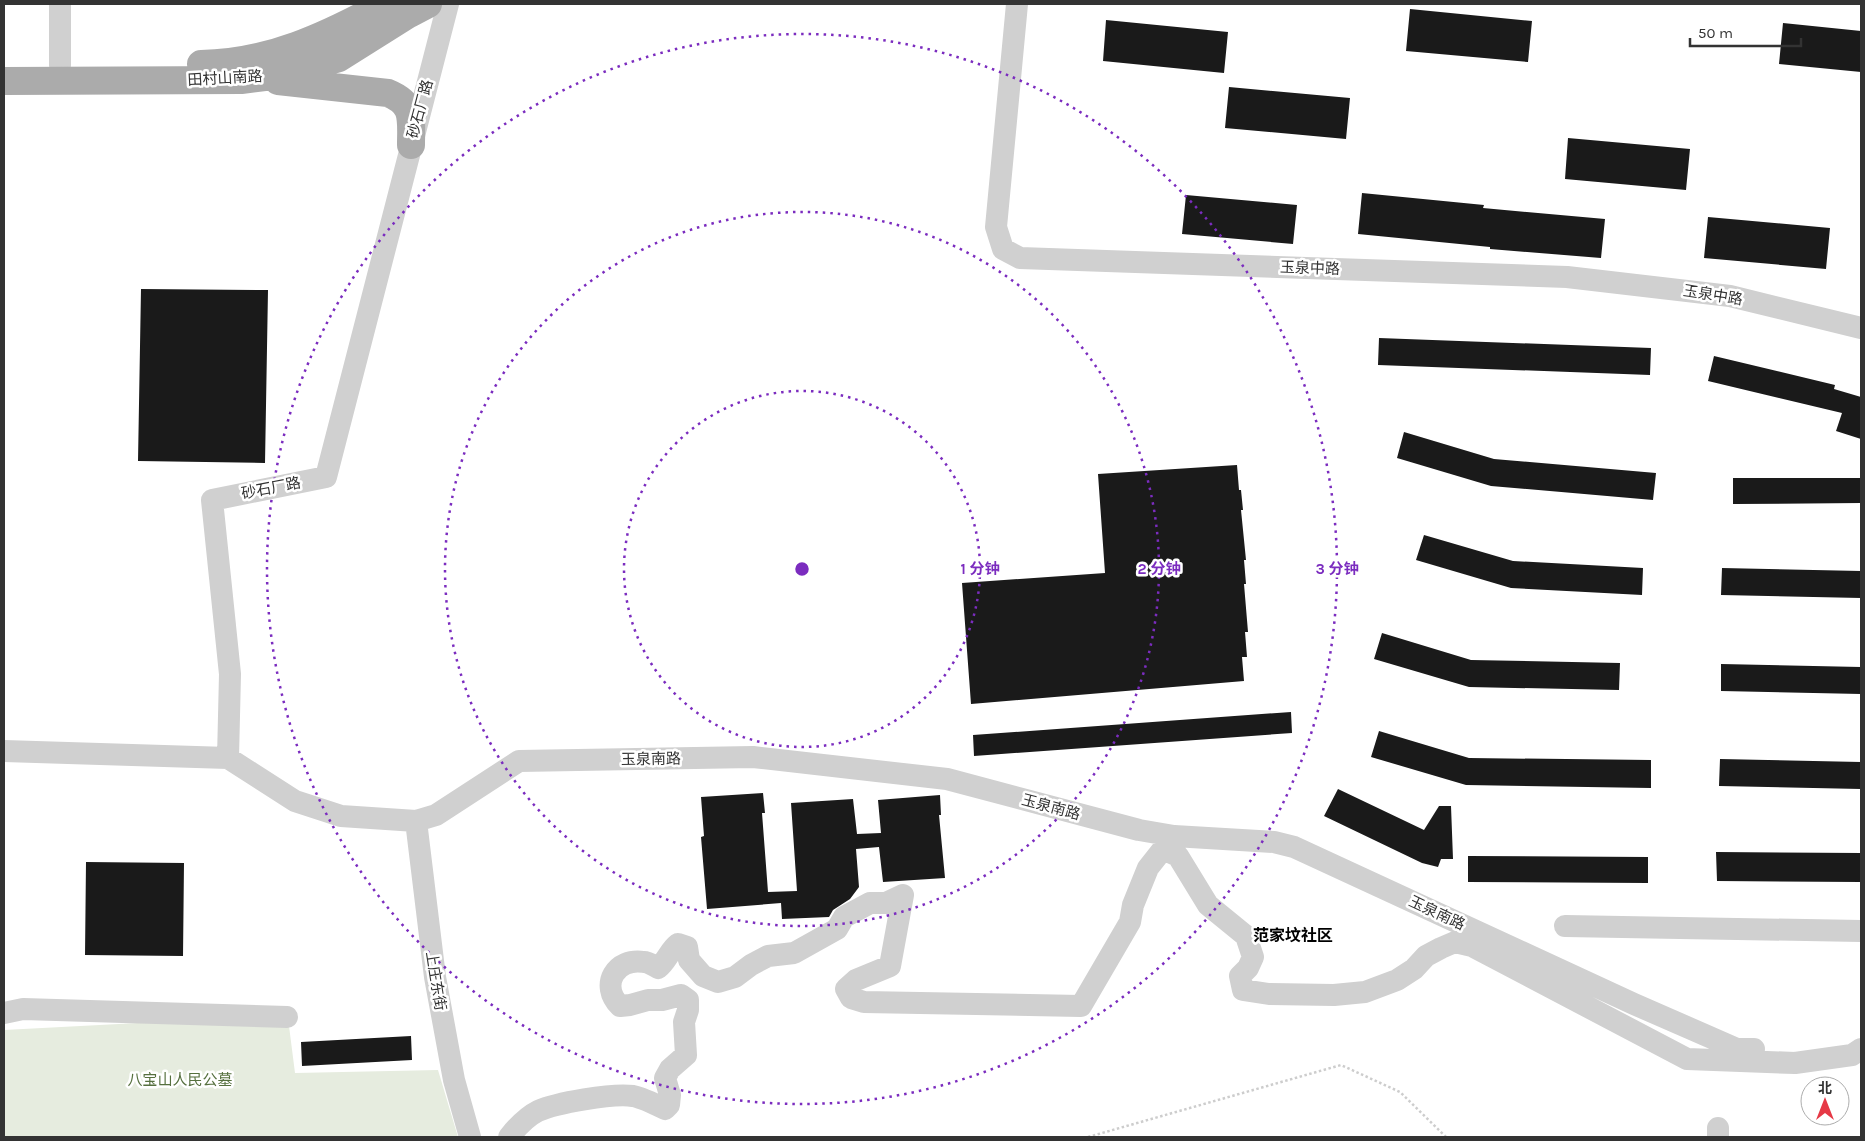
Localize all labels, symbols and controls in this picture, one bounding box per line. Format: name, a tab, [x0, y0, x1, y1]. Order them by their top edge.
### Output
scale bar	[1690, 15, 1801, 47]
text: 50 m	[1698, 24, 1733, 42]
street label: 田村山南路	[187, 67, 263, 89]
street label: 砂石厂路	[404, 78, 436, 140]
street label: 玉泉中路	[1280, 258, 1340, 278]
street label: 玉泉中路	[1682, 281, 1744, 309]
street label: 砂石厂路	[240, 473, 302, 503]
centre of rings	[793, 560, 811, 578]
text: 1 分钟	[960, 560, 1000, 578]
text: 2 分钟	[1138, 560, 1180, 578]
text: 3 分钟	[1315, 560, 1359, 578]
street label: 玉泉南路	[621, 749, 681, 769]
street label: 玉泉南路	[1020, 791, 1082, 823]
street label: 玉泉南路	[1406, 892, 1468, 934]
district label: 范家坟社区	[1253, 926, 1333, 945]
street label: 上庄东街	[422, 950, 450, 1012]
park label: 八宝山人民公墓	[127, 1071, 233, 1089]
north arrow	[1800, 1076, 1850, 1126]
text: 北	[1818, 1080, 1832, 1097]

